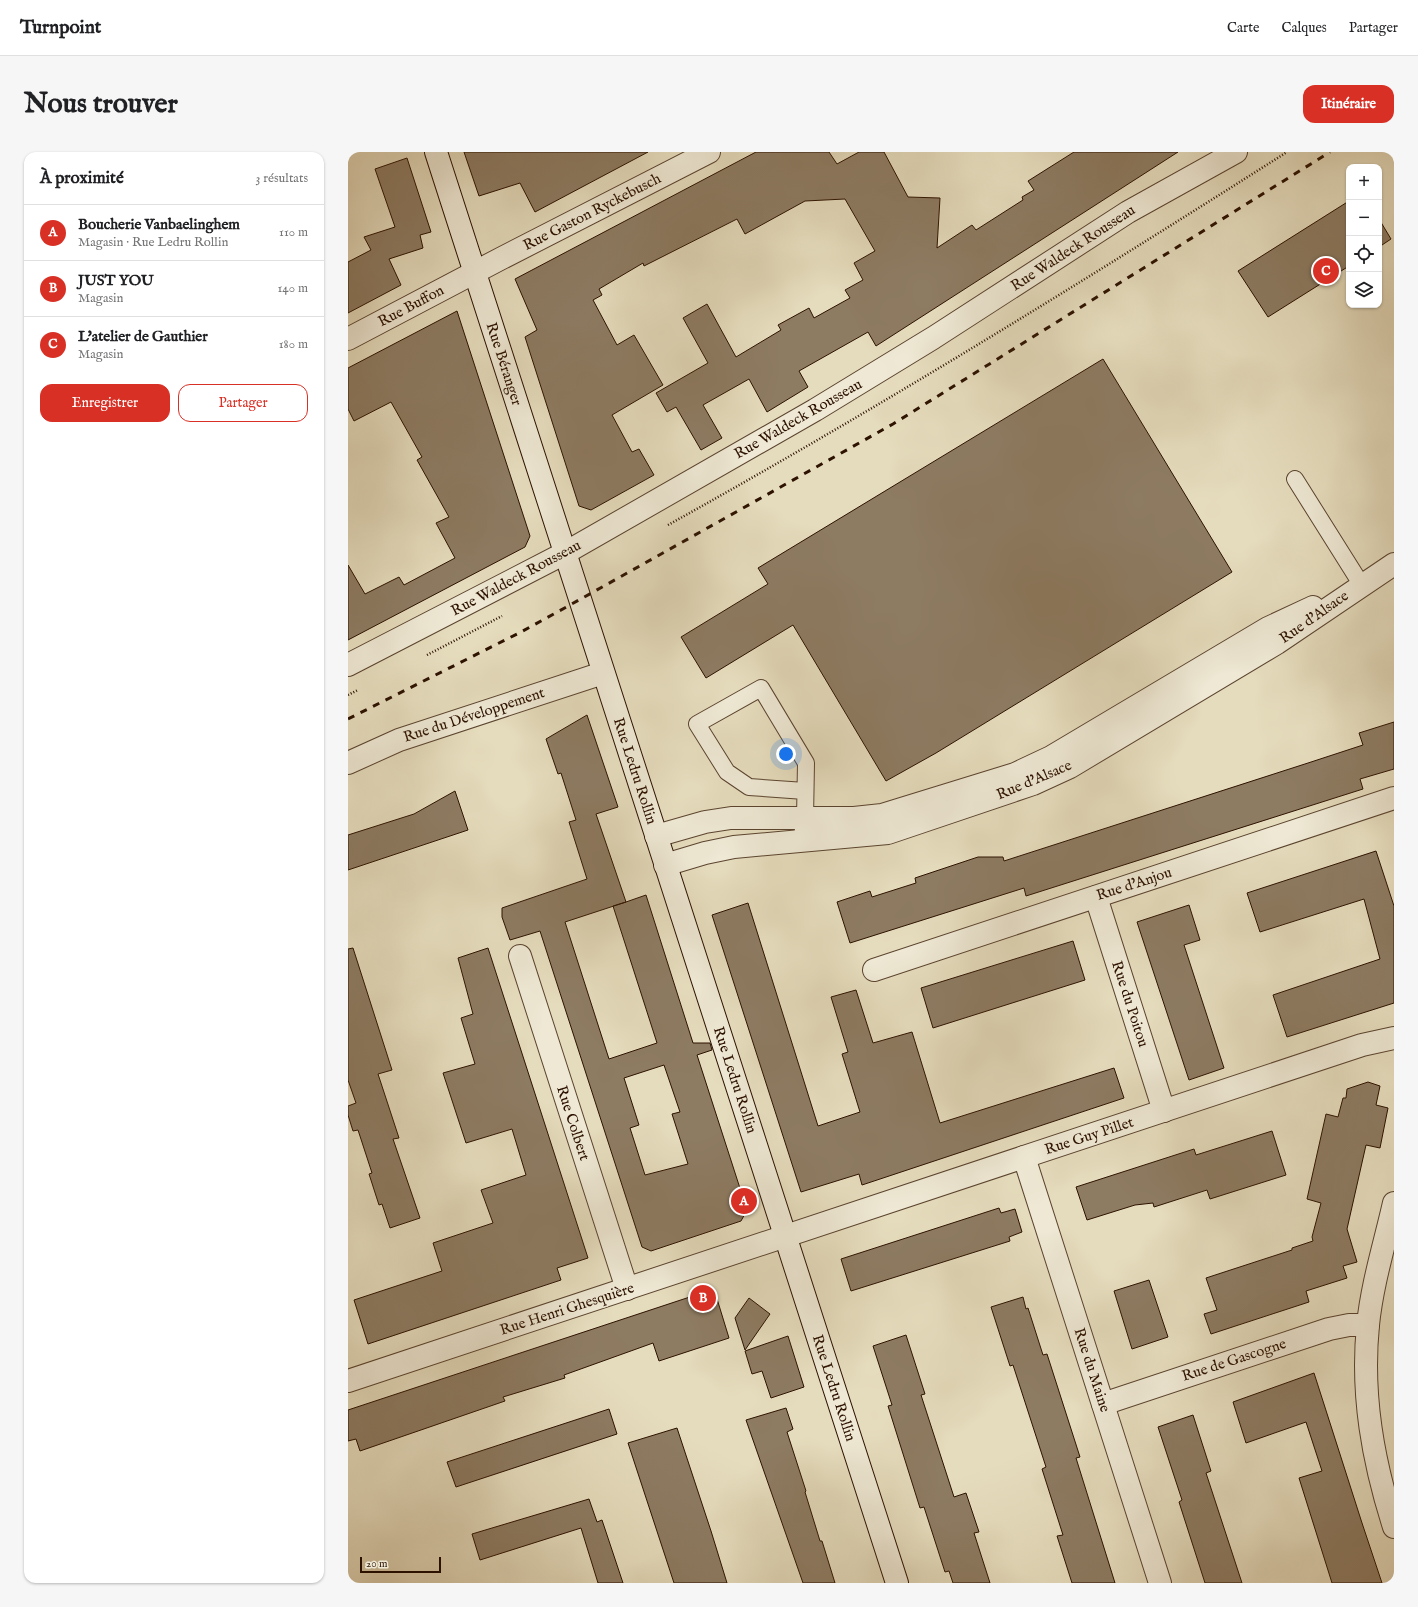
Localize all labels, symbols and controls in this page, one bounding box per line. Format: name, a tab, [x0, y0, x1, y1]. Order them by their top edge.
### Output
text: Turnpoint	[20, 16, 101, 40]
text: Carte	[1227, 19, 1259, 37]
text: Calques	[1281, 19, 1327, 37]
text: Partager	[1349, 19, 1398, 37]
button: Itinéraire	[1303, 85, 1394, 123]
text: Nous trouver	[24, 87, 178, 122]
map controls	[1346, 164, 1382, 308]
button: +	[1346, 164, 1382, 200]
text: À proximité	[40, 168, 124, 189]
street label: Rue Gaston Ryckebusch	[520, 169, 664, 255]
text: 3 résultats	[256, 170, 308, 187]
button: −	[1346, 200, 1382, 236]
street label: Rue Waldeck Rousseau	[1007, 201, 1139, 295]
text: Boucherie Vanbaelinghem	[78, 215, 240, 234]
text: A	[49, 224, 57, 241]
text: 110 m	[279, 224, 308, 241]
text: Magasin · Rue Ledru Rollin	[78, 234, 228, 251]
button: locate	[1346, 236, 1382, 272]
pin: C	[1313, 256, 1339, 286]
text: JUST YOU	[78, 271, 154, 290]
button: layers	[1346, 272, 1382, 308]
text: B	[49, 280, 57, 297]
text: 140 m	[278, 280, 308, 297]
street label: Rue Buffon	[375, 281, 447, 331]
text: Magasin	[78, 290, 124, 307]
street label: Rue Béranger	[482, 320, 527, 409]
text: L'atelier de Gauthier	[78, 327, 208, 346]
text: C	[48, 336, 58, 353]
text: 180 m	[279, 336, 308, 353]
text: Magasin	[78, 346, 124, 363]
street label: Rue Waldeck Rousseau	[731, 375, 866, 463]
button: Enregistrer	[40, 384, 170, 422]
button: Partager	[178, 384, 308, 422]
street label: Rue Waldeck Rousseau	[448, 536, 585, 620]
street label: Rue d'Alsace	[1276, 586, 1352, 648]
street label: Rue du Développement	[401, 683, 547, 747]
street label: Rue Ledru Rollin	[609, 715, 661, 827]
your location	[776, 744, 796, 764]
street label: Rue d'Alsace	[993, 756, 1075, 804]
street label: Rue d'Anjou	[1094, 863, 1174, 905]
street label: Rue du Poitou	[1107, 958, 1153, 1050]
street label: Rue Ledru Rollin	[709, 1024, 761, 1136]
street label: Rue Colbert	[552, 1083, 594, 1163]
street label: Rue Guy Pillet	[1042, 1113, 1136, 1159]
pin: A	[731, 1186, 757, 1216]
street label: Rue Henri Ghesquière	[497, 1278, 637, 1340]
pin: B	[690, 1283, 716, 1313]
street label: Rue du Maine	[1069, 1325, 1115, 1415]
street label: Rue Ledru Rollin	[808, 1332, 860, 1444]
street label: Rue de Gascogne	[1179, 1334, 1289, 1386]
scale bar	[360, 1555, 441, 1574]
text: 20 m	[366, 1557, 387, 1571]

